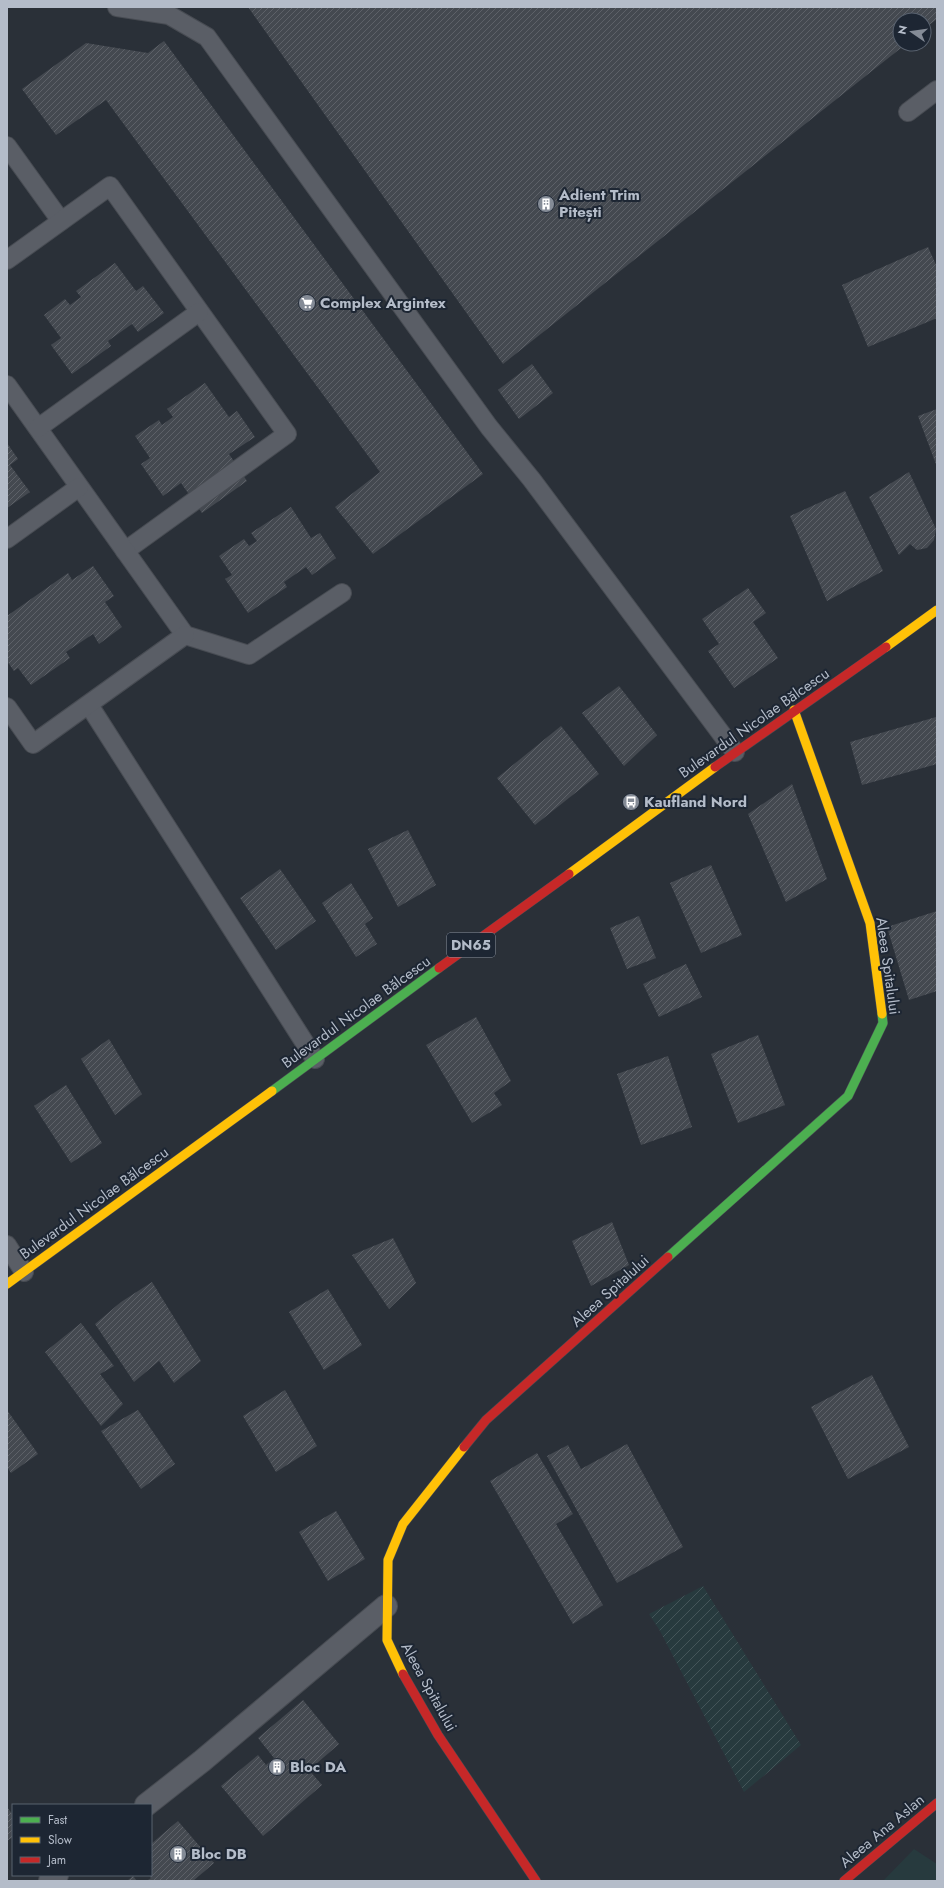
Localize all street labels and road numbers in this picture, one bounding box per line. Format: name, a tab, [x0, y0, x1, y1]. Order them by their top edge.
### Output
street label: Bulevardul Nicolae Bălcescu	[674, 663, 834, 783]
street label: Aleea Spitalului	[870, 916, 906, 1016]
road number: DN65	[447, 933, 495, 957]
street label: Bulevardul Nicolae Bălcescu	[277, 950, 435, 1074]
street label: Bulevardul Nicolae Bălcescu	[15, 1141, 173, 1265]
street label: Aleea Spitalului	[566, 1250, 654, 1332]
street label: Aleea Spitalului	[395, 1639, 463, 1735]
street label: Aleea Ana Aslan	[835, 1789, 929, 1873]

